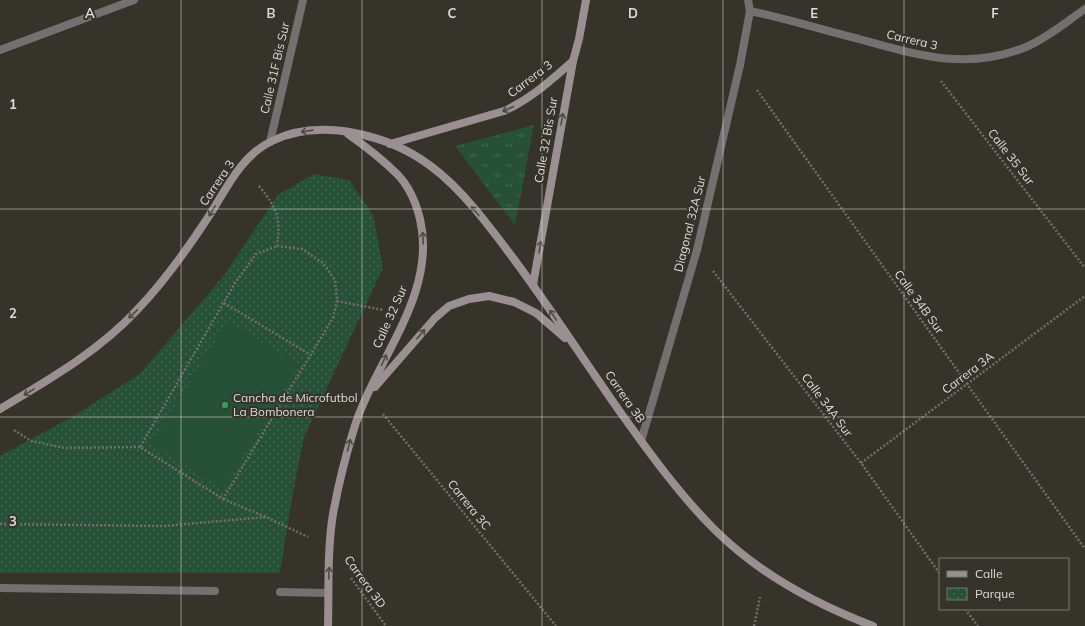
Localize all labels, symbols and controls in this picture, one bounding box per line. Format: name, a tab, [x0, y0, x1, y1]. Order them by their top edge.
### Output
text: A	[85, 5, 95, 21]
text: B	[267, 5, 276, 21]
text: C	[448, 5, 457, 21]
text: D	[628, 5, 638, 21]
text: E	[810, 5, 818, 21]
text: F	[991, 5, 999, 21]
street label: Calle 31F Bis Sur	[257, 20, 293, 115]
street label: Carrera 3	[885, 26, 939, 53]
street label: Carrera 3	[504, 57, 555, 100]
street label: Calle 32 Bis Sur	[531, 95, 561, 184]
text: 1	[9, 96, 17, 112]
one-way arrow	[503, 106, 515, 113]
one-way arrow	[559, 113, 567, 126]
street label: Calle 35 Sur	[985, 126, 1038, 188]
one-way arrow	[301, 127, 314, 135]
street label: Carrera 3	[196, 157, 237, 209]
street label: Diagonal 32A Sur	[670, 174, 709, 273]
one-way arrow	[208, 205, 216, 216]
one-way arrow	[470, 205, 479, 216]
one-way arrow	[419, 232, 426, 245]
one-way arrow	[536, 241, 544, 254]
street label: Calle 34B Sur	[891, 267, 948, 337]
street label: Calle 32 Sur	[369, 283, 410, 350]
text: 2	[9, 305, 17, 321]
one-way arrow	[128, 309, 138, 319]
one-way arrow	[549, 309, 557, 320]
one-way arrow	[416, 329, 426, 339]
street label: Carrera 3A	[939, 348, 997, 397]
one-way arrow	[381, 354, 388, 366]
street label: Carrera 3B	[602, 368, 649, 426]
street label: Calle 34A Sur	[799, 370, 857, 440]
one-way arrow	[23, 388, 35, 396]
place label: Cancha de Microfutbol La Bombonera	[233, 390, 358, 419]
marker: Cancha de Microfutbol La Bombonera	[220, 400, 230, 410]
one-way arrow	[346, 439, 353, 452]
street label: Carrera 3C	[445, 476, 494, 533]
text: 3	[9, 513, 17, 529]
street label: Carrera 3D	[341, 553, 389, 611]
legend	[939, 558, 1069, 610]
text: Calle	[975, 566, 1002, 581]
one-way arrow	[325, 567, 333, 580]
text: Parque	[975, 586, 1015, 601]

